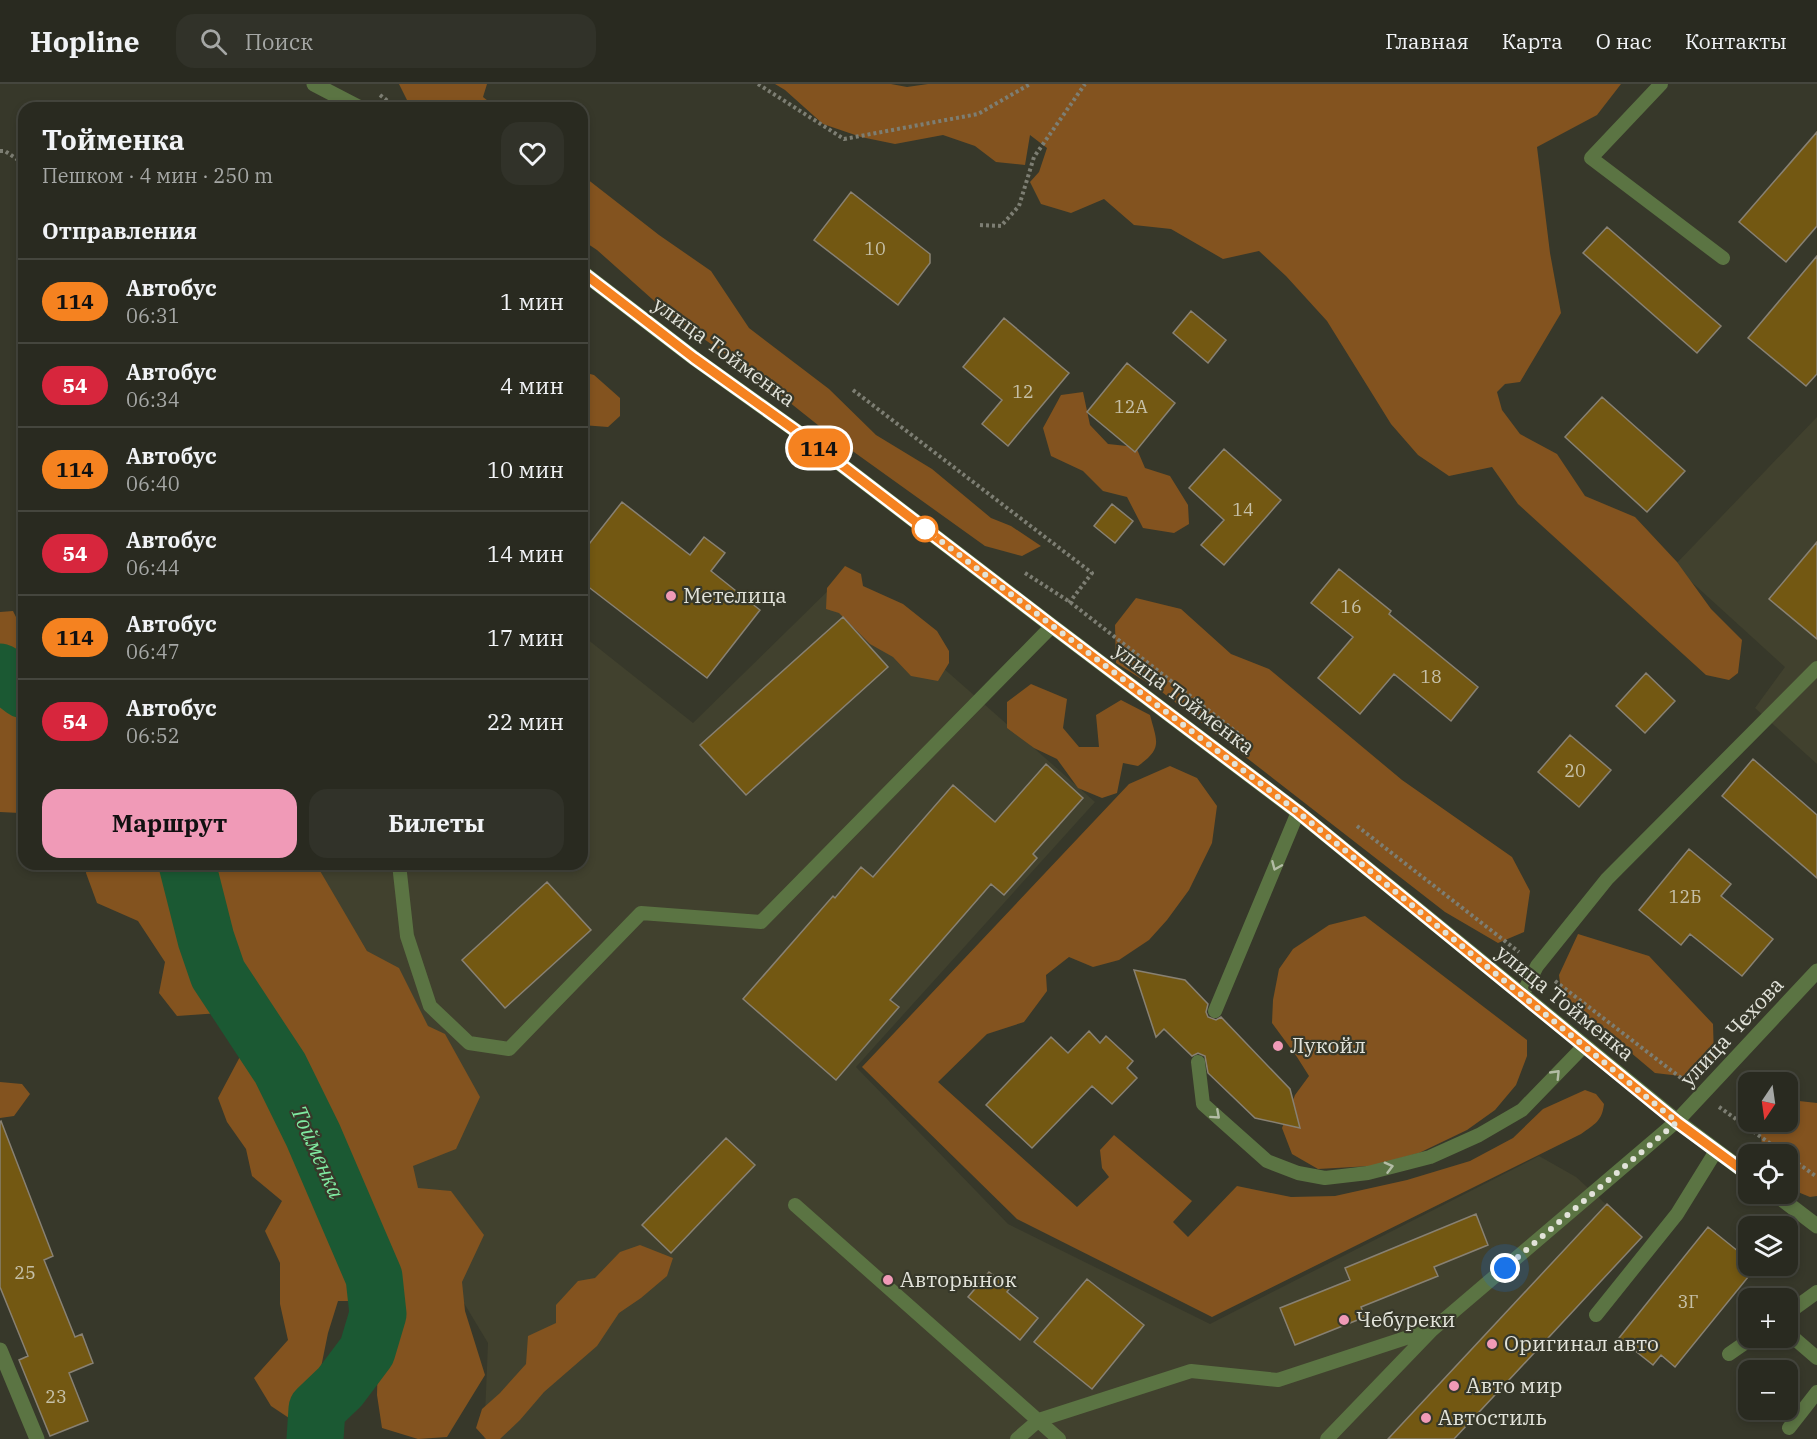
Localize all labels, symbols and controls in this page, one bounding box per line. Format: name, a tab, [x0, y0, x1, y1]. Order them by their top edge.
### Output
search box	[176, 14, 596, 68]
text: Hopline	[30, 23, 140, 60]
icon: search	[197, 25, 230, 58]
text: Поиск	[245, 27, 313, 56]
text: Главная	[1385, 27, 1469, 55]
text: Карта	[1502, 27, 1563, 55]
text: О нас	[1596, 27, 1652, 55]
text: Контакты	[1685, 27, 1787, 55]
text: Тойменка	[42, 121, 185, 158]
button: heart	[501, 122, 564, 185]
text: Пешком · 4 мин · 250 m	[42, 162, 273, 189]
text: Отправления	[42, 216, 197, 245]
house number: 10	[864, 237, 886, 260]
text: Автобус	[126, 273, 217, 302]
text: 114	[56, 287, 94, 315]
text: 1 мин	[500, 287, 564, 316]
street label: улица Тойменка	[648, 290, 802, 412]
text: 06:31	[126, 302, 180, 329]
text: Автобус	[126, 357, 217, 386]
text: 54	[62, 371, 88, 399]
text: 4 мин	[500, 371, 564, 400]
house number: 12	[1012, 380, 1034, 403]
text: 06:34	[126, 386, 180, 413]
house number: 12А	[1114, 395, 1149, 418]
line badge: 114	[784, 428, 854, 468]
text: 114	[800, 434, 838, 462]
text: Автобус	[126, 441, 217, 470]
text: 114	[56, 455, 94, 483]
text: 10 мин	[487, 455, 564, 484]
text: 06:40	[126, 470, 180, 497]
house number: 14	[1232, 498, 1254, 521]
unlabelled marker	[912, 516, 938, 542]
text: Автобус	[126, 525, 217, 554]
text: 54	[62, 539, 88, 567]
text: 14 мин	[487, 539, 564, 568]
text: 06:44	[126, 554, 180, 581]
place label: Метелица	[683, 581, 787, 609]
marker: Метелица	[664, 589, 678, 603]
house number: 16	[1340, 595, 1362, 618]
text: Автобус	[126, 609, 217, 638]
text: 114	[56, 623, 94, 651]
text: 17 мин	[487, 623, 564, 652]
street label: улица Тойменка	[1108, 636, 1261, 761]
text: 06:47	[126, 638, 180, 665]
house number: 18	[1420, 665, 1442, 688]
text: Автобус	[126, 693, 217, 722]
text: 54	[62, 707, 88, 735]
text: 22 мин	[487, 707, 564, 736]
text: 06:52	[126, 722, 180, 749]
house number: 20	[1564, 759, 1586, 782]
button: Маршрут	[42, 789, 297, 858]
button: Билеты	[309, 789, 564, 858]
one-way arrow	[1271, 859, 1283, 870]
house number: 12Б	[1669, 885, 1701, 908]
street label: улица Тойменка	[1491, 938, 1641, 1067]
street label: улица Чехова	[1673, 971, 1789, 1092]
place label: Лукойл	[1290, 1031, 1366, 1059]
marker: Лукойл	[1271, 1039, 1285, 1053]
one-way arrow	[1549, 1071, 1560, 1082]
north arrow	[1738, 1072, 1798, 1132]
map controls	[1738, 1072, 1798, 1420]
water label: Тойменка	[285, 1101, 352, 1203]
one-way arrow	[1209, 1108, 1220, 1119]
button: locate	[1738, 1144, 1798, 1204]
one-way arrow	[1384, 1162, 1394, 1175]
button: layers	[1738, 1216, 1798, 1276]
your location	[1490, 1253, 1520, 1283]
house number: 25	[14, 1261, 36, 1284]
place label: Авторынок	[900, 1265, 1017, 1293]
marker: Авторынок	[881, 1273, 895, 1287]
button: +	[1738, 1288, 1798, 1348]
house number: 3Г	[1678, 1290, 1698, 1313]
place label: Чебуреки	[1356, 1305, 1455, 1333]
marker: Чебуреки	[1337, 1313, 1351, 1327]
place label: Оригинал авто	[1504, 1329, 1659, 1357]
marker: Оригинал авто	[1485, 1337, 1499, 1351]
button: −	[1738, 1360, 1798, 1420]
place label: Авто мир	[1466, 1371, 1562, 1399]
marker: Авто мир	[1447, 1379, 1461, 1393]
house number: 23	[45, 1385, 67, 1408]
place label: Автостиль	[1438, 1403, 1547, 1431]
marker: Автостиль	[1419, 1411, 1433, 1425]

